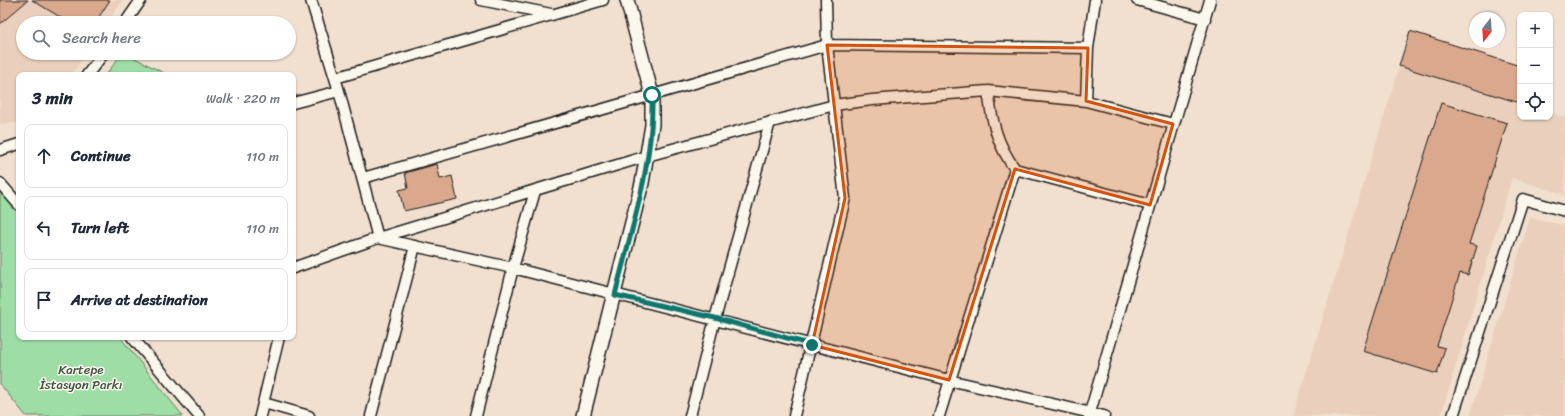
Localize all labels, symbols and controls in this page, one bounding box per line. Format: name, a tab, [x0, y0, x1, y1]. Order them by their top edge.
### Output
north arrow	[1469, 12, 1505, 48]
map controls	[1517, 12, 1553, 120]
button: +	[1517, 12, 1553, 48]
search box	[16, 16, 296, 60]
text: Search here	[62, 25, 141, 51]
icon: search	[30, 27, 52, 49]
button: −	[1517, 48, 1553, 84]
text: 3 min	[32, 83, 73, 113]
button: locate	[1517, 84, 1553, 120]
route start	[643, 86, 661, 104]
text: Walk · 220 m	[206, 87, 280, 110]
text: Continue	[71, 143, 131, 169]
icon: ahead	[33, 145, 55, 167]
text: 110 m	[246, 145, 279, 168]
text: Turn left	[71, 215, 129, 241]
icon: left	[33, 217, 55, 239]
text: 110 m	[246, 217, 279, 240]
text: Arrive at destination	[71, 287, 208, 313]
icon: arrive	[33, 289, 55, 311]
route end	[803, 336, 821, 354]
park label: Kartepe İstasyon Parkı	[39, 358, 123, 396]

